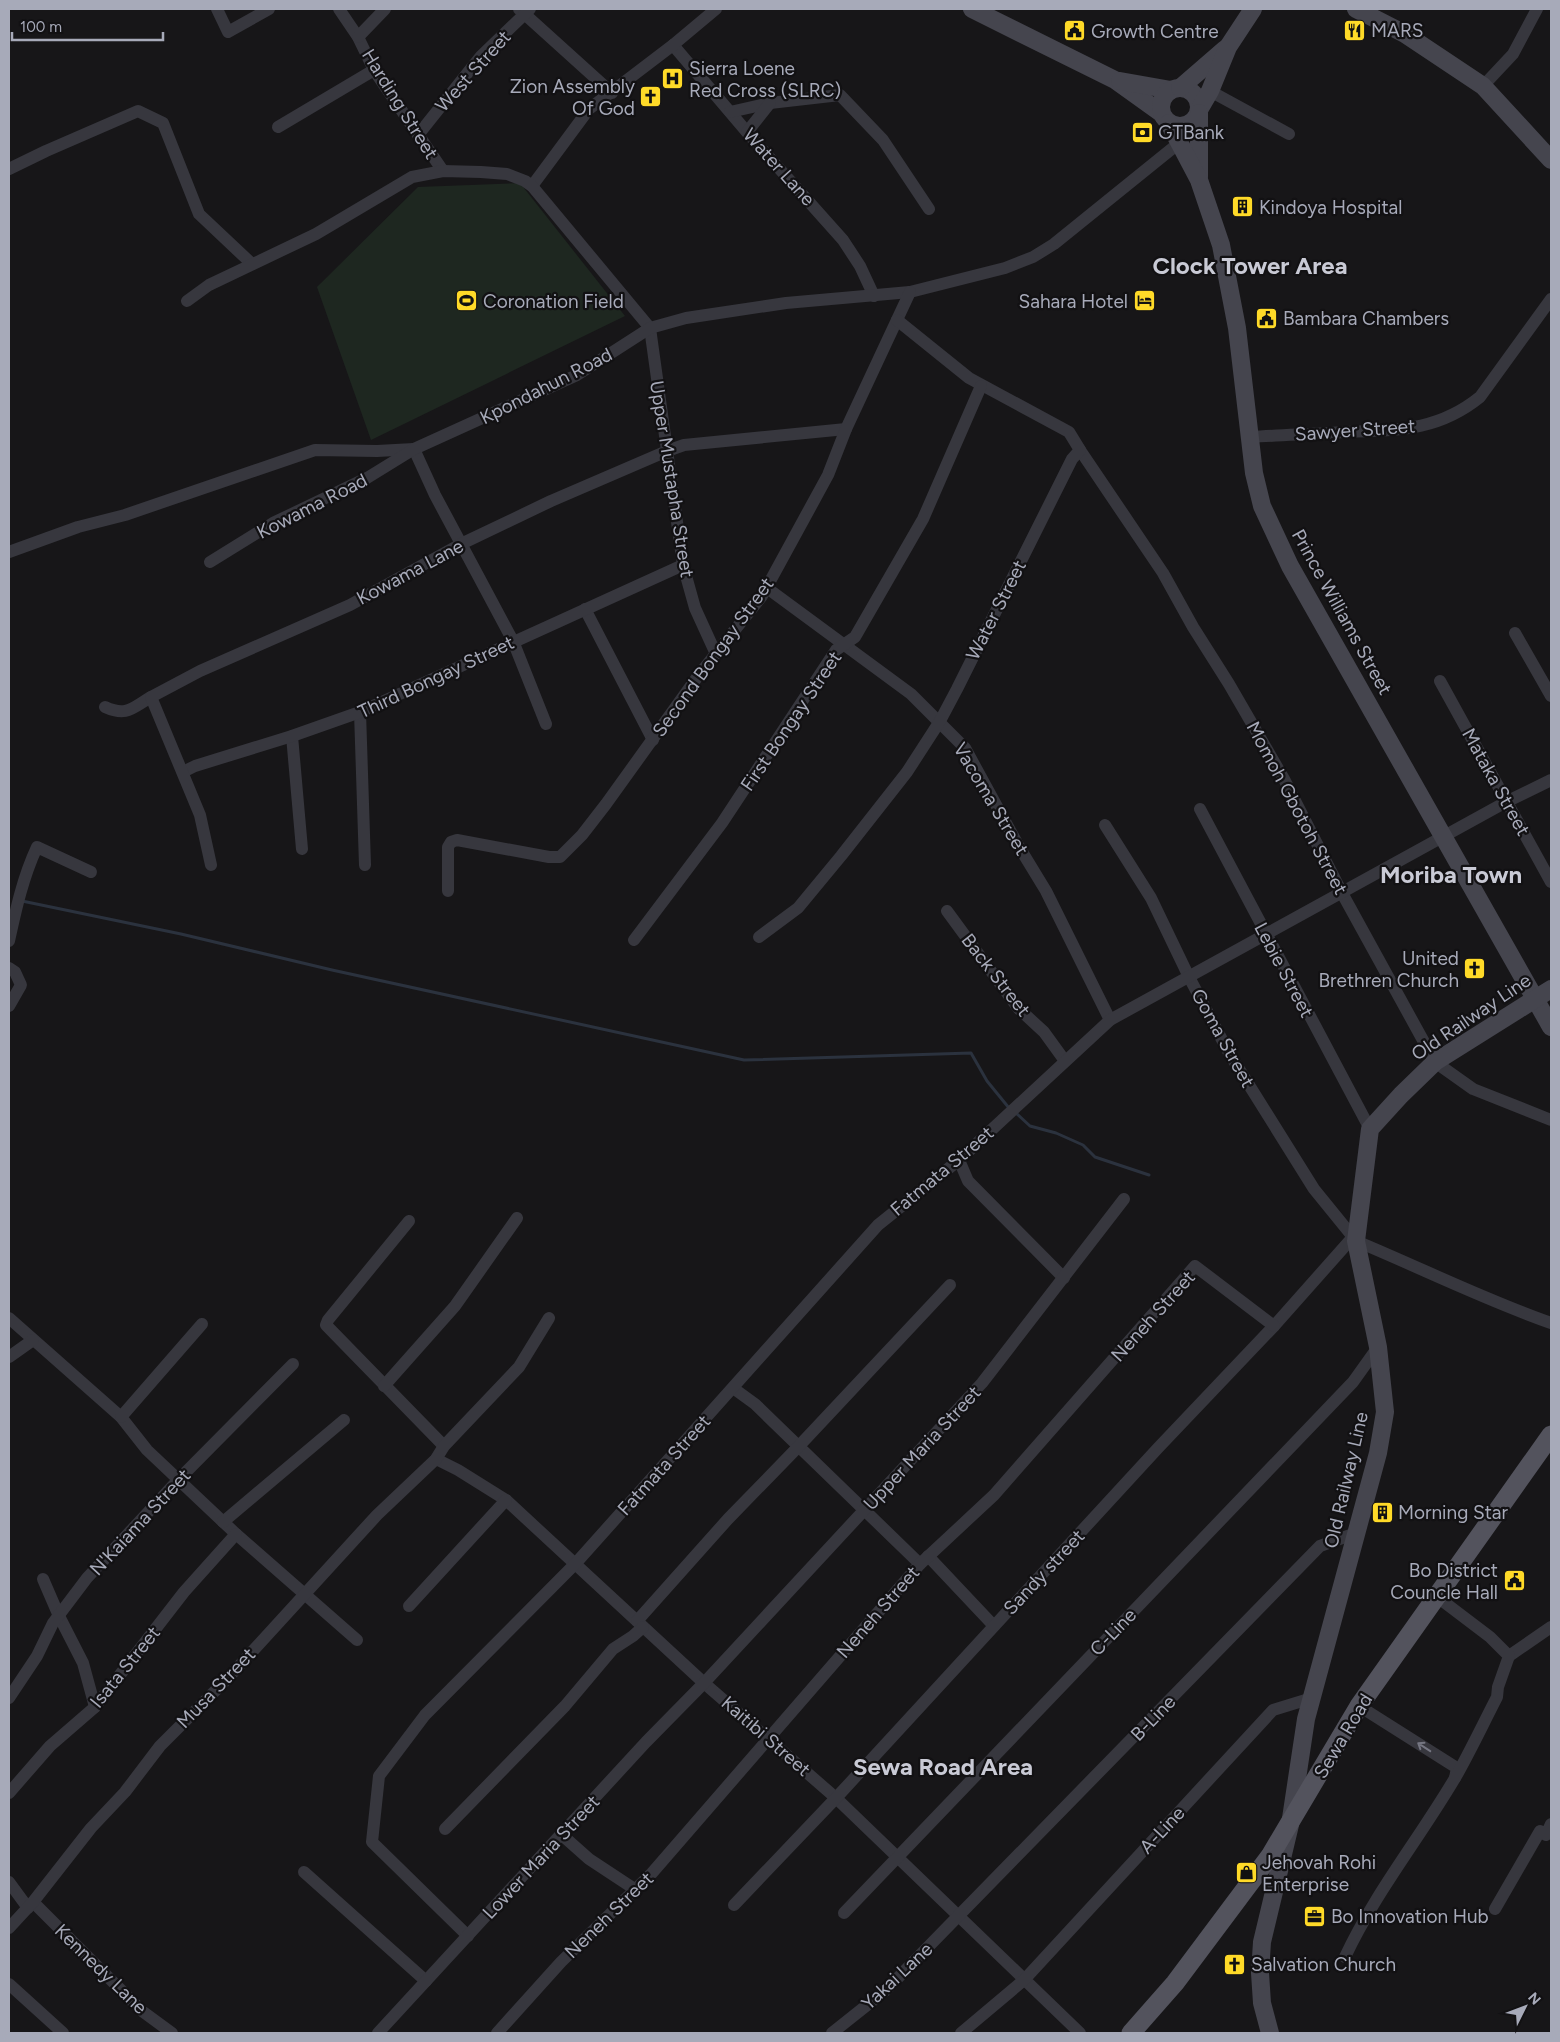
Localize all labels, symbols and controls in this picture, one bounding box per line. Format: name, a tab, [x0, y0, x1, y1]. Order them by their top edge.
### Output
scale bar	[12, 10, 164, 42]
text: 100 m	[20, 18, 62, 36]
restaurant icon: MARS	[1343, 18, 1367, 42]
public building icon: Growth Centre	[1063, 19, 1087, 43]
place label: MARS	[1371, 19, 1424, 42]
place label: Growth Centre	[1091, 20, 1219, 43]
street label: West Street	[430, 25, 516, 117]
street label: Harding Street	[357, 45, 443, 163]
place label: Sierra Loene Red Cross (SLRC)	[689, 57, 841, 102]
hospital icon: Sierra Loene Red Cross (SLRC)	[661, 67, 685, 91]
place label: Zion Assembly Of God	[510, 75, 635, 120]
church icon: Zion Assembly Of God	[639, 85, 663, 109]
bank icon: GTBank	[1130, 120, 1154, 144]
place label: GTBank	[1158, 121, 1225, 144]
street label: Water Lane	[738, 124, 820, 210]
building icon: Kindoya Hospital	[1231, 195, 1255, 219]
place label: Kindoya Hospital	[1259, 196, 1402, 219]
district label: Clock Tower Area	[1153, 251, 1347, 280]
sports icon: Coronation Field	[455, 289, 479, 313]
hotel icon: Sahara Hotel	[1132, 289, 1156, 313]
place label: Coronation Field	[483, 290, 624, 313]
place label: Sahara Hotel	[1019, 290, 1128, 313]
public building icon: Bambara Chambers	[1255, 306, 1279, 330]
place label: Bambara Chambers	[1283, 307, 1449, 330]
street label: Kpondahun Road	[476, 343, 616, 429]
street label: Upper Mustapha Street	[645, 379, 699, 579]
street label: Sawyer Street	[1294, 414, 1416, 446]
street label: Kowama Road	[253, 468, 371, 544]
street label: Prince Williams Street	[1287, 525, 1397, 699]
street label: Kowama Lane	[353, 534, 467, 610]
street label: Water Street	[961, 556, 1031, 664]
street label: Second Bongay Street	[647, 573, 779, 741]
street label: Third Bongay Street	[354, 631, 518, 723]
street label: First Bongay Street	[736, 647, 846, 795]
street label: Momoh Gbotoh Street	[1242, 717, 1352, 899]
street label: Mataka Street	[1457, 724, 1535, 840]
street label: Vacoma Street	[948, 739, 1034, 859]
district label: Moriba Town	[1380, 860, 1522, 889]
street label: Lebie Street	[1249, 919, 1319, 1021]
street label: Back Street	[957, 929, 1035, 1021]
place label: United Brethren Church	[1319, 947, 1459, 992]
church icon: United Brethren Church	[1463, 957, 1487, 981]
street label: Old Railway Line	[1407, 969, 1535, 1065]
street label: Goma Street	[1186, 985, 1260, 1091]
street label: Fatmata Street	[886, 1121, 998, 1221]
street label: Neneh Street	[1106, 1266, 1200, 1366]
street label: Upper Maria Street	[858, 1381, 986, 1515]
street label: Fatmata Street	[613, 1410, 715, 1520]
street label: Old Railway Line	[1319, 1410, 1373, 1550]
street label: N'Kaiama Street	[85, 1464, 195, 1580]
building icon: Morning Star	[1370, 1500, 1394, 1524]
place label: Morning Star	[1398, 1501, 1508, 1524]
street label: Sandy street	[999, 1525, 1089, 1619]
place label: Bo District Councle Hall	[1390, 1559, 1498, 1604]
street label: Neneh Street	[832, 1561, 924, 1663]
public building icon: Bo District Councle Hall	[1502, 1569, 1526, 1593]
street label: C-Line	[1085, 1604, 1141, 1660]
street label: Isata Street	[85, 1622, 165, 1712]
street label: Musa Street	[172, 1643, 260, 1733]
street label: B-Line	[1126, 1690, 1180, 1746]
street label: Sewa Road	[1309, 1690, 1377, 1782]
street label: Kaitibi Street	[717, 1691, 815, 1781]
one-way arrow	[1418, 1742, 1432, 1752]
district label: Sewa Road Area	[853, 1752, 1033, 1781]
street label: Lower Maria Street	[478, 1790, 604, 1924]
street label: A-Line	[1134, 1802, 1190, 1858]
place label: Jehovah Rohi Enterprise	[1262, 1851, 1376, 1896]
shop icon: Jehovah Rohi Enterprise	[1234, 1861, 1258, 1885]
street label: Neneh Street	[560, 1867, 658, 1963]
office icon: Bo Innovation Hub	[1303, 1904, 1327, 1928]
place label: Bo Innovation Hub	[1331, 1905, 1489, 1928]
street label: Kennedy Lane	[50, 1919, 152, 2019]
street label: Yakai Lane	[857, 1937, 937, 2015]
church icon: Salvation Church	[1223, 1952, 1247, 1976]
place label: Salvation Church	[1251, 1953, 1396, 1976]
north arrow	[1500, 1982, 1550, 2032]
text: N	[1524, 1989, 1544, 2008]

